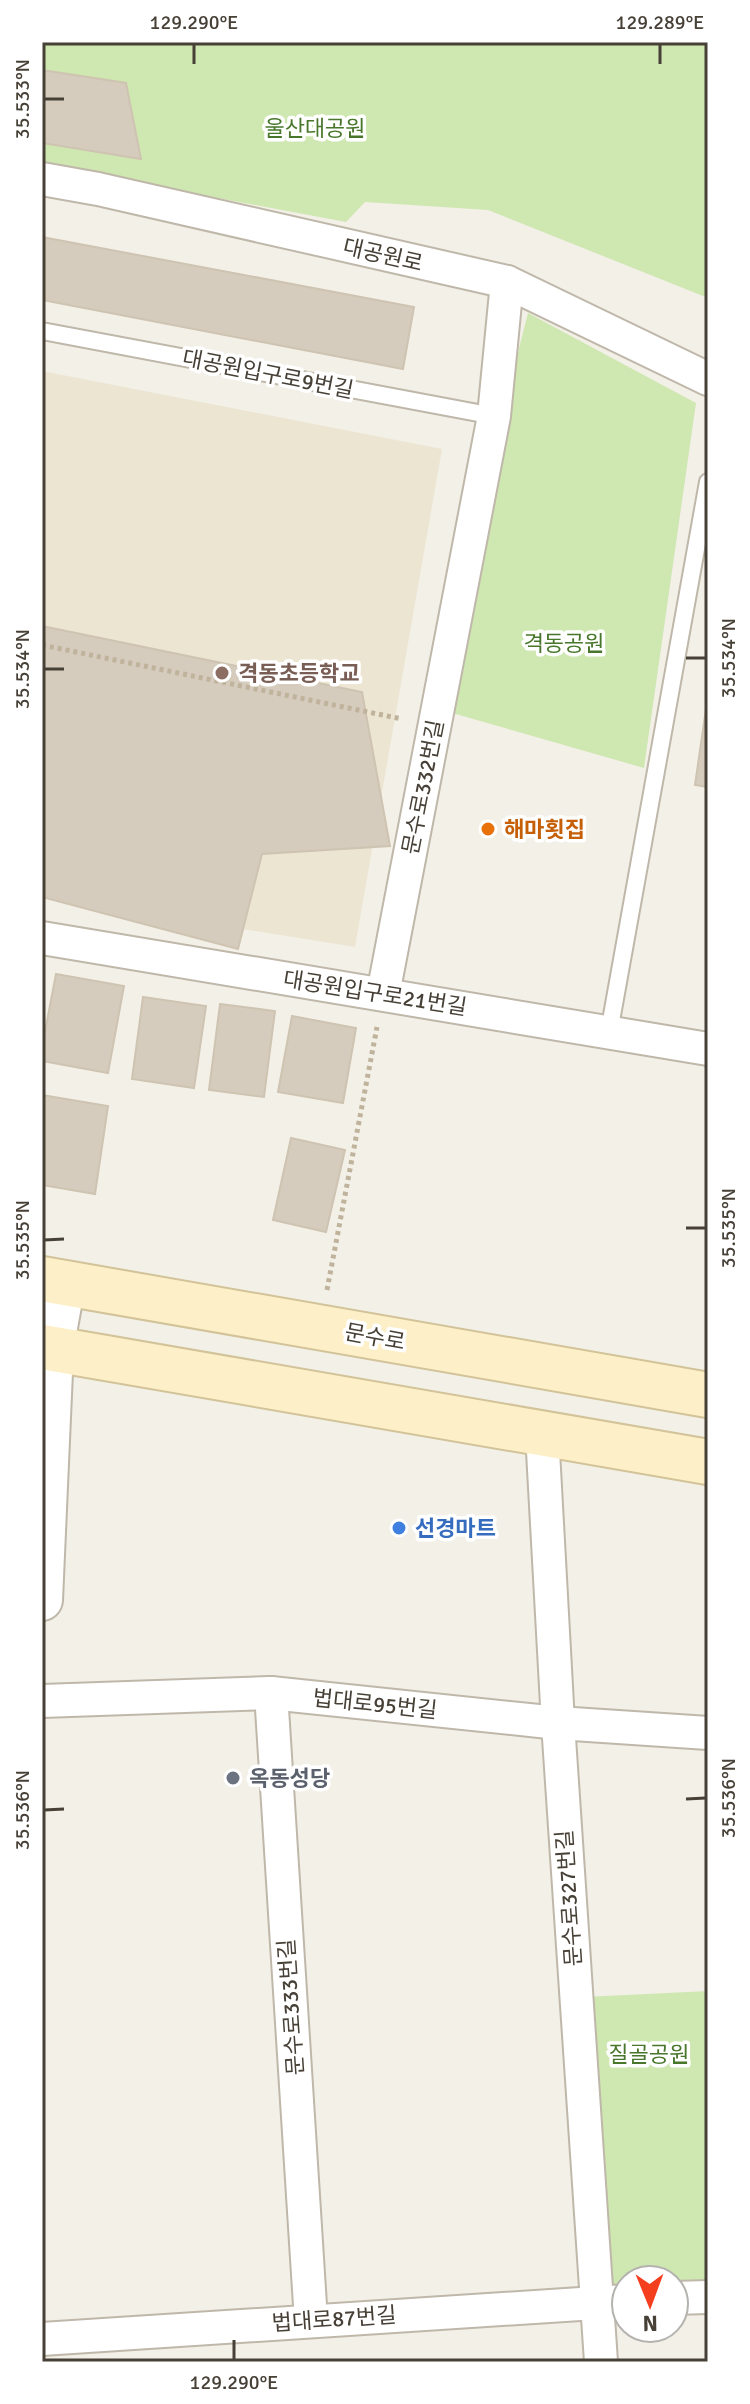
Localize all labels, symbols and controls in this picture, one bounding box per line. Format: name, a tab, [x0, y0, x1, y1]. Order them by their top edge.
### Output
text: 129.290°E	[150, 10, 238, 35]
text: 129.289°E	[616, 10, 704, 35]
text: 35.533°N	[10, 59, 35, 139]
park label: 울산대공원	[264, 115, 366, 142]
street label: 대공원로	[341, 233, 425, 277]
street label: 대공원입구로9번길	[180, 344, 356, 404]
text: 35.534°N	[716, 618, 741, 698]
text: 35.534°N	[10, 629, 35, 709]
park label: 격동공원	[524, 630, 604, 657]
place label: 격동초등학교	[238, 660, 359, 687]
marker: 격동초등학교	[213, 664, 231, 682]
street label: 문수로332번길	[397, 717, 449, 857]
place label: 해마횟집	[504, 816, 585, 843]
marker: 해마횟집	[479, 820, 497, 838]
street label: 대공원입구로21번길	[281, 965, 469, 1021]
text: 35.535°N	[716, 1188, 741, 1268]
text: 35.535°N	[10, 1200, 35, 1280]
street label: 문수로	[343, 1318, 407, 1356]
place label: 선경마트	[415, 1515, 496, 1542]
marker: 선경마트	[390, 1519, 408, 1537]
street label: 법대로95번길	[311, 1684, 439, 1724]
text: 35.536°N	[716, 1758, 741, 1838]
place label: 옥동성당	[249, 1765, 330, 1792]
marker: 옥동성당	[224, 1769, 242, 1787]
text: 35.536°N	[10, 1770, 35, 1850]
street label: 문수로327번길	[551, 1829, 587, 1967]
street label: 문수로333번길	[273, 1938, 309, 2076]
park label: 질골공원	[609, 2041, 689, 2068]
north arrow	[610, 2264, 690, 2344]
street label: 법대로87번길	[271, 2301, 397, 2337]
text: N	[642, 2310, 658, 2337]
text: 129.290°E	[190, 2370, 278, 2395]

